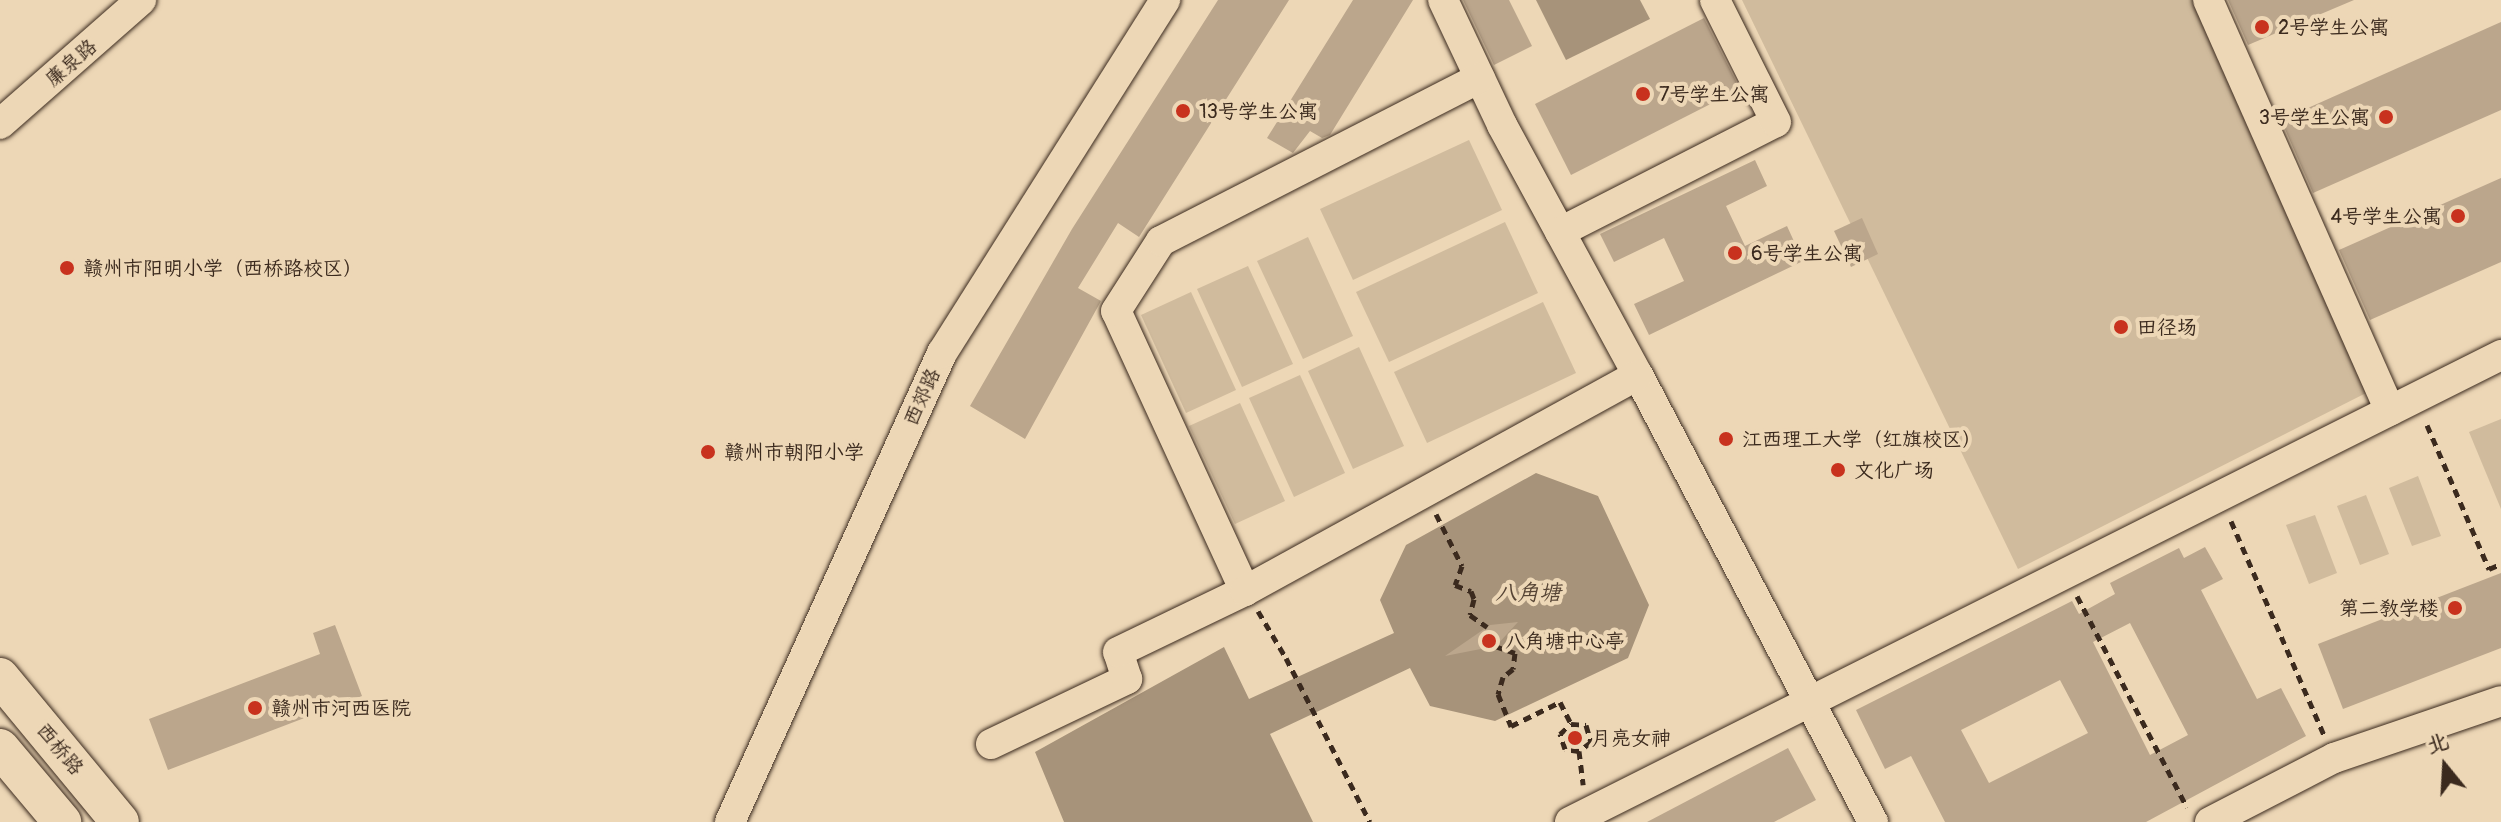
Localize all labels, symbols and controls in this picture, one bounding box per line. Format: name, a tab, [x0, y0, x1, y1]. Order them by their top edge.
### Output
place label: 2号学生公寓	[2278, 15, 2389, 39]
marker: 2号学生公寓	[2253, 18, 2271, 36]
street label: 廉泉路	[40, 34, 102, 92]
place label: 7号学生公寓	[1659, 82, 1770, 106]
marker: 7号学生公寓	[1634, 85, 1652, 103]
place label: 13号学生公寓	[1199, 99, 1318, 123]
marker: 13号学生公寓	[1174, 102, 1192, 120]
place label: 3号学生公寓	[2259, 105, 2370, 129]
marker: 3号学生公寓	[2377, 108, 2395, 126]
place label: 4号学生公寓	[2330, 204, 2442, 228]
marker: 4号学生公寓	[2449, 207, 2467, 225]
place label: 6号学生公寓	[1751, 241, 1863, 265]
marker: 6号学生公寓	[1726, 244, 1744, 262]
place label: 赣州市阳明小学（西桥路校区）	[83, 256, 363, 280]
marker: 赣州市阳明小学（西桥路校区）	[58, 259, 76, 277]
place label: 田径场	[2137, 315, 2197, 339]
marker: 田径场	[2112, 318, 2130, 336]
street label: 西郊路	[899, 365, 945, 429]
place label: 江西理工大学（红旗校区）	[1742, 427, 1982, 451]
marker: 江西理工大学（红旗校区）	[1717, 430, 1735, 448]
place label: 赣州市朝阳小学	[724, 440, 864, 464]
marker: 赣州市朝阳小学	[699, 443, 717, 461]
place label: 文化广场	[1854, 458, 1934, 482]
marker: 文化广场	[1829, 461, 1847, 479]
water label: 八角塘	[1495, 581, 1561, 607]
place label: 第二教学楼	[2339, 596, 2439, 620]
marker: 第二教学楼	[2446, 599, 2464, 617]
place label: 八角塘中心亭	[1505, 629, 1625, 653]
marker: 八角塘中心亭	[1480, 632, 1498, 650]
place label: 赣州市河西医院	[271, 696, 411, 720]
marker: 赣州市河西医院	[246, 699, 264, 717]
street label: 西桥路	[32, 718, 88, 780]
place label: 月亮女神	[1591, 726, 1671, 750]
north arrow	[2405, 726, 2485, 806]
text: 北	[2423, 726, 2452, 760]
marker: 月亮女神	[1566, 729, 1584, 747]

